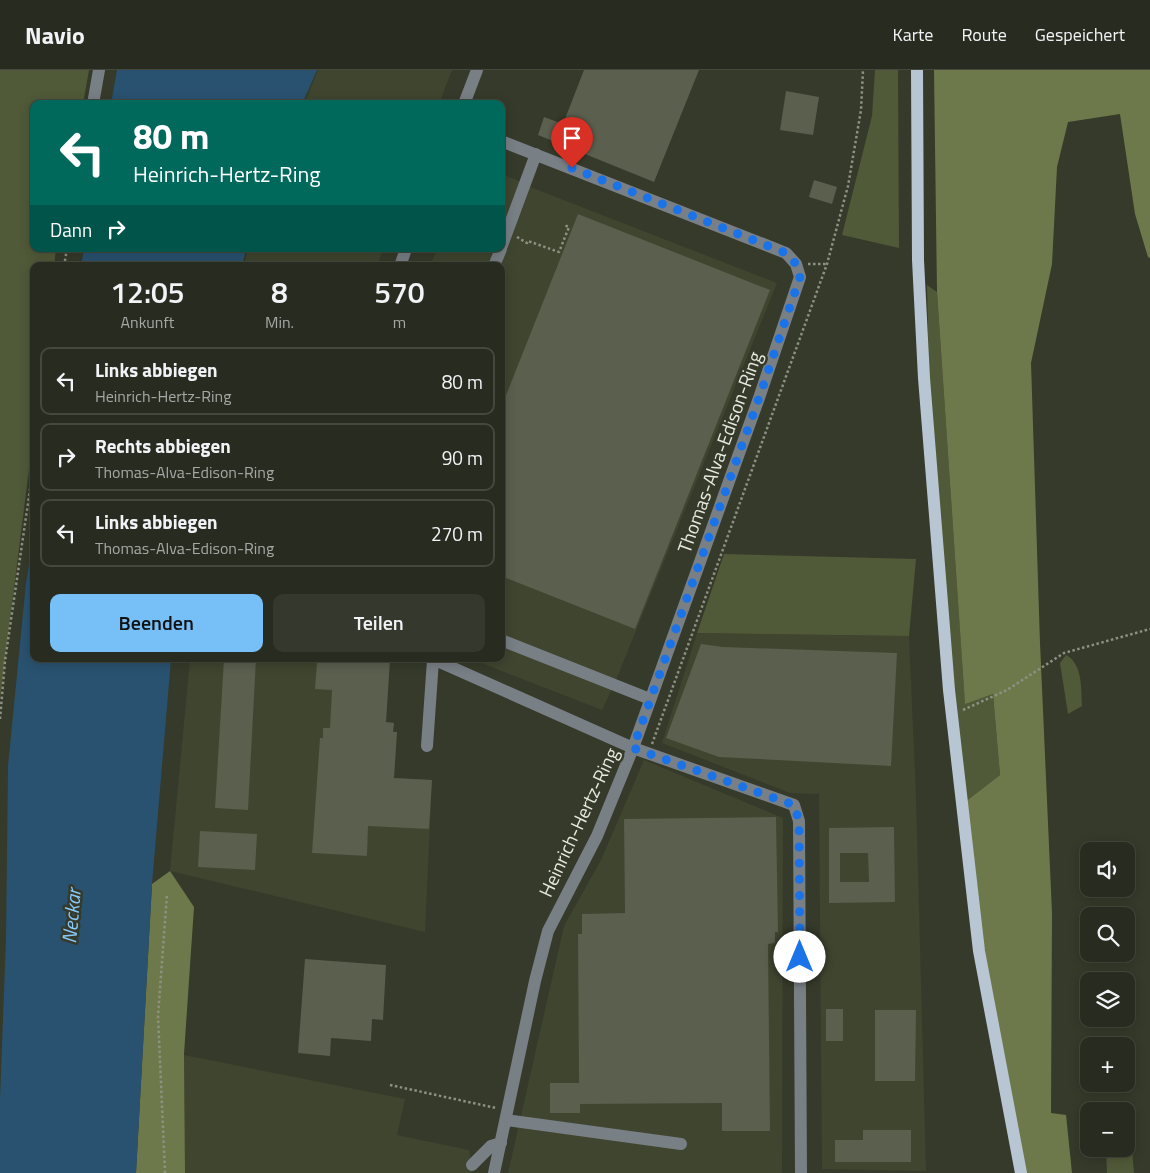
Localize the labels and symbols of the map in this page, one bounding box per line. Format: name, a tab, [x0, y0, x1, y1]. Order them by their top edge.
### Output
pin	[551, 117, 593, 168]
street label: Thomas-Alva-Edison-Ring	[669, 347, 769, 557]
street label: Heinrich-Hertz-Ring	[531, 742, 625, 902]
water label: Neckar	[53, 885, 89, 945]
position arrow	[773, 930, 825, 982]

